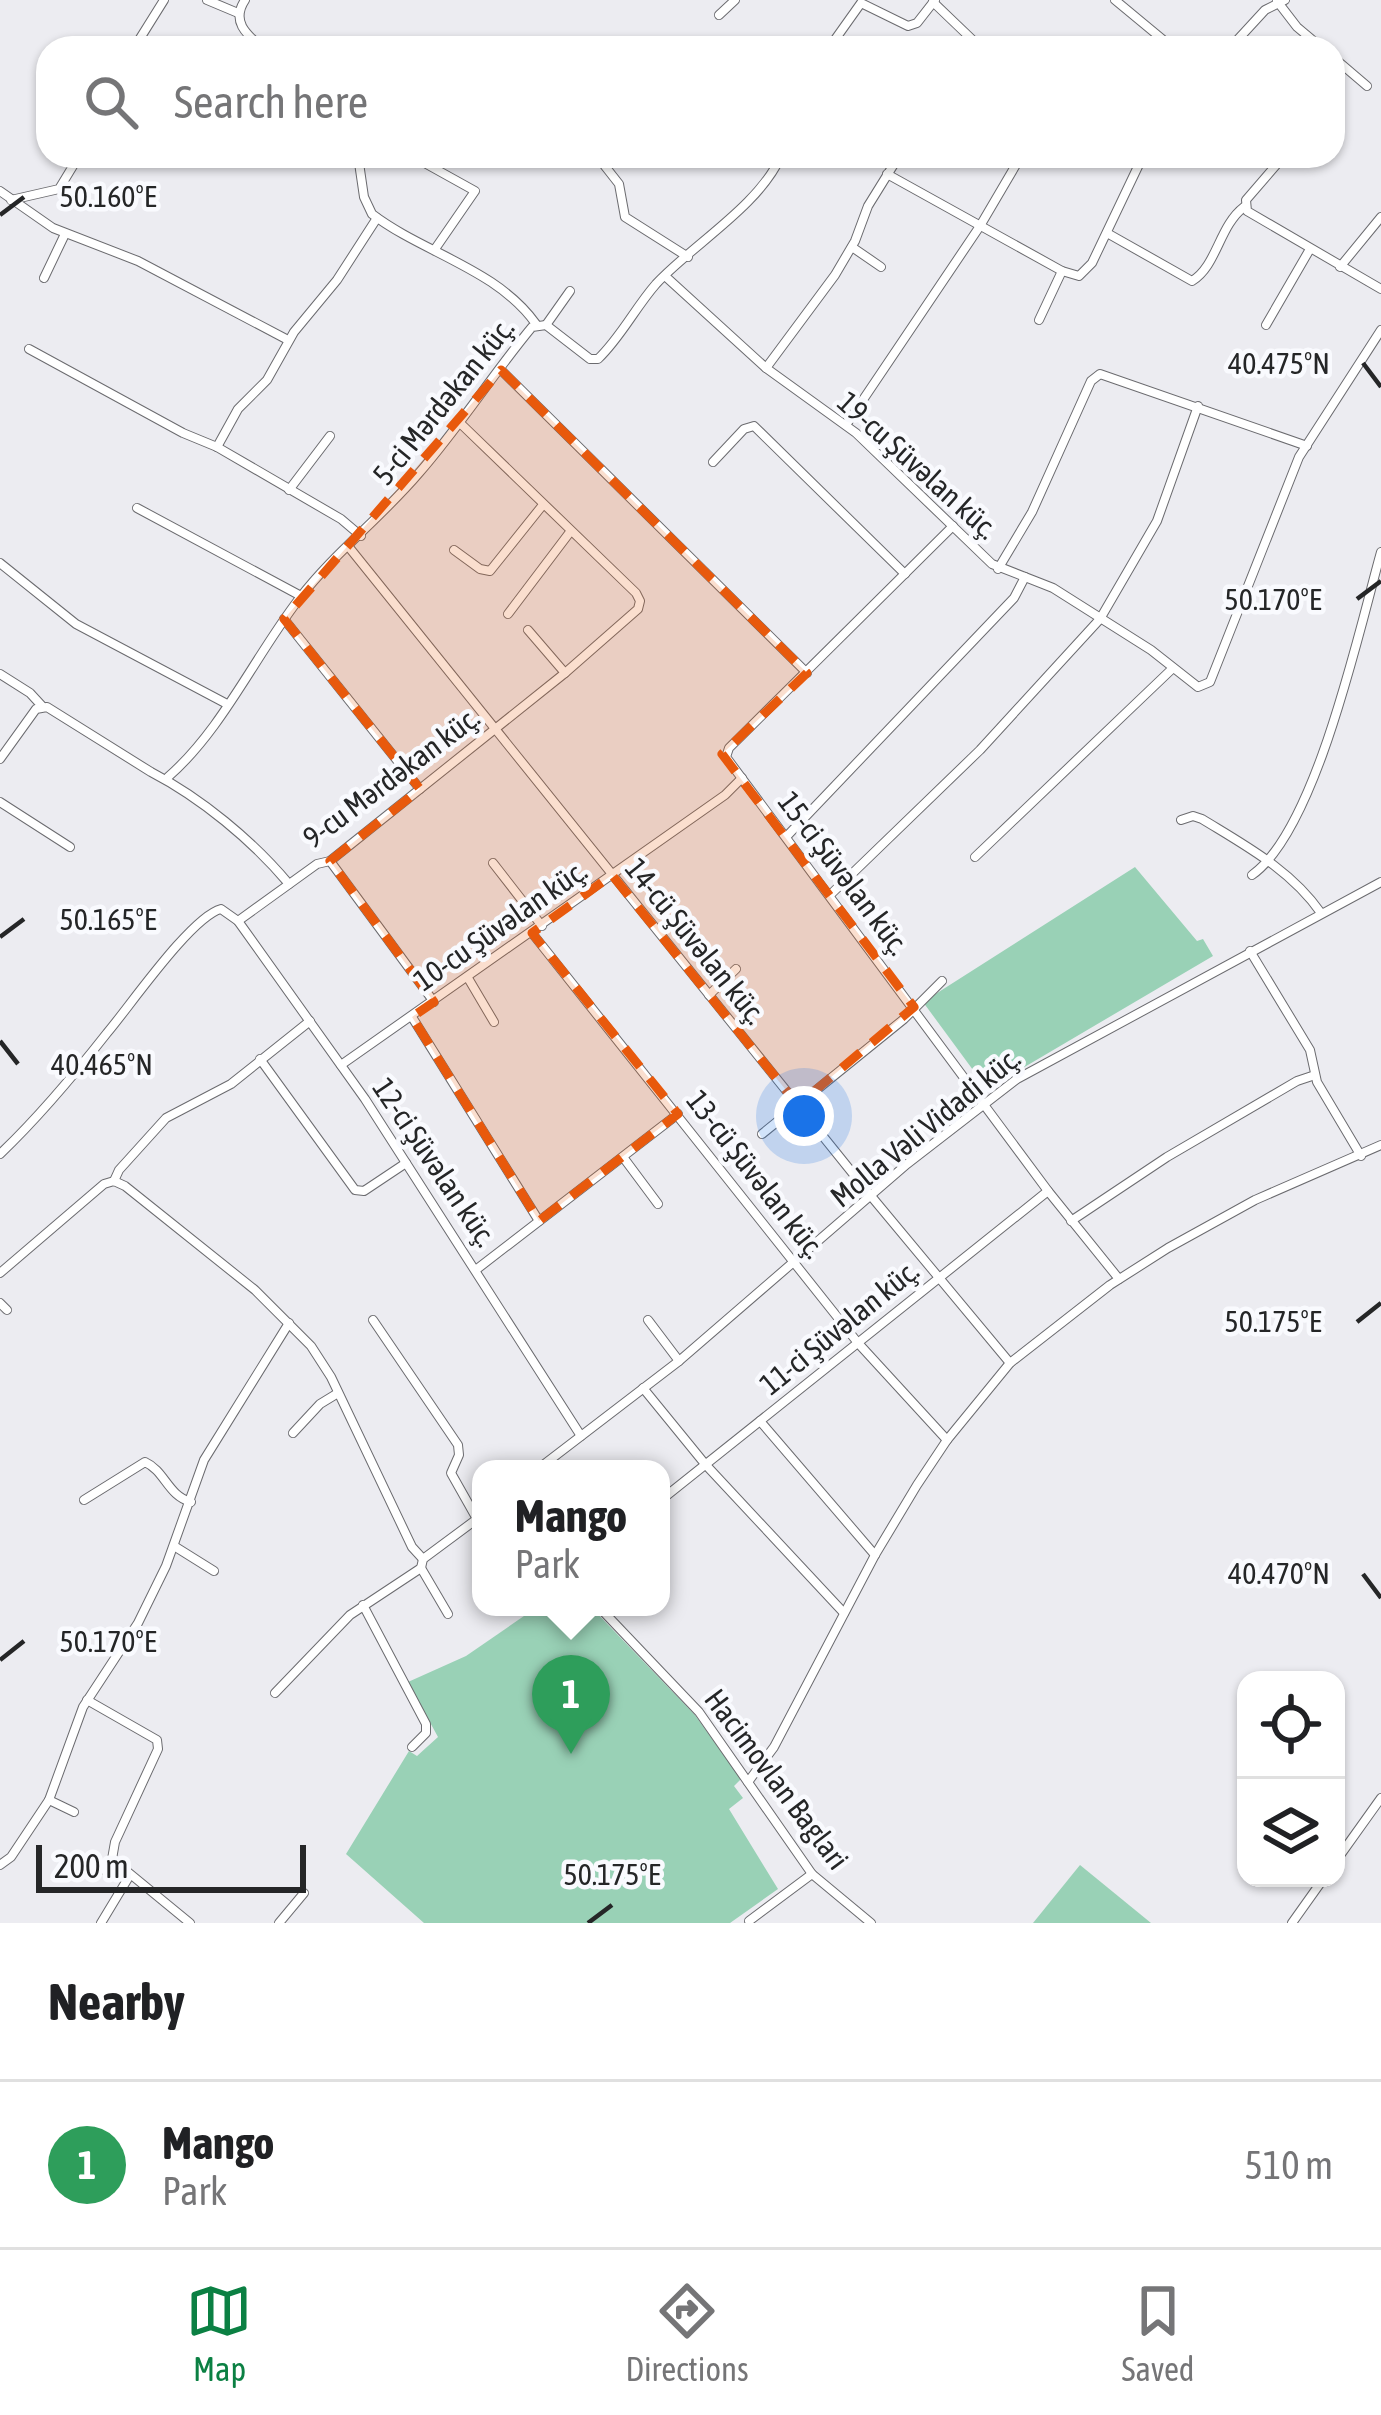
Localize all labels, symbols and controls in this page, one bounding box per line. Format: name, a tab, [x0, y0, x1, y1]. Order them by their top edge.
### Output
search box	[36, 36, 1345, 168]
icon: search	[78, 69, 144, 135]
text: Search here	[174, 76, 368, 128]
text: 50.160°E	[60, 179, 157, 213]
street label: 5-ci Mərdəkan küç.	[366, 311, 520, 491]
text: 40.475°N	[1228, 346, 1330, 380]
street label: 19-cu Şüvəlan küç.	[831, 384, 1005, 546]
text: 50.170°E	[1225, 582, 1322, 616]
street label: 9-cu Mərdəkan küç.	[296, 700, 486, 854]
street label: 15-ci Şüvəlan küç.	[772, 785, 916, 961]
street label: 14-cü Şüvəlan küç.	[619, 851, 773, 1031]
street label: 10-cu Şüvəlan küç.	[407, 853, 593, 997]
text: 50.165°E	[60, 902, 157, 936]
street label: Molla Vəli Vidadi küç.	[824, 1040, 1026, 1214]
text: 40.465°N	[51, 1047, 153, 1081]
street label: 12-ci Şüvəlan küç.	[366, 1072, 504, 1252]
street label: 13-cü Şüvəlan küç.	[680, 1084, 832, 1264]
your location	[774, 1086, 834, 1146]
street label: 11-ci Şüvəlan küç.	[753, 1253, 925, 1401]
text: 50.175°E	[1225, 1304, 1322, 1338]
popup	[472, 1460, 670, 1616]
text: Mango	[515, 1490, 627, 1542]
text: Park	[515, 1542, 580, 1586]
text: 40.470°N	[1228, 1556, 1330, 1590]
text: 50.170°E	[60, 1624, 157, 1658]
pin: 1	[532, 1655, 610, 1754]
map controls	[1237, 1671, 1345, 1887]
button: locate	[1237, 1671, 1345, 1779]
street label: Hacimovlan Baglari	[698, 1682, 856, 1876]
button: layers	[1237, 1779, 1345, 1887]
scale bar	[36, 1839, 306, 1892]
text: 200 m	[54, 1847, 129, 1885]
text: 50.175°E	[564, 1857, 661, 1891]
text: Nearby	[48, 1972, 185, 2031]
text: Mango	[162, 2117, 275, 2169]
text: 1	[78, 2143, 96, 2187]
text: 510 m	[1245, 2143, 1333, 2187]
text: Park	[162, 2169, 227, 2213]
tab: Map	[186, 2278, 252, 2388]
tab: Directions	[625, 2278, 749, 2388]
tab: Saved	[1122, 2278, 1194, 2388]

